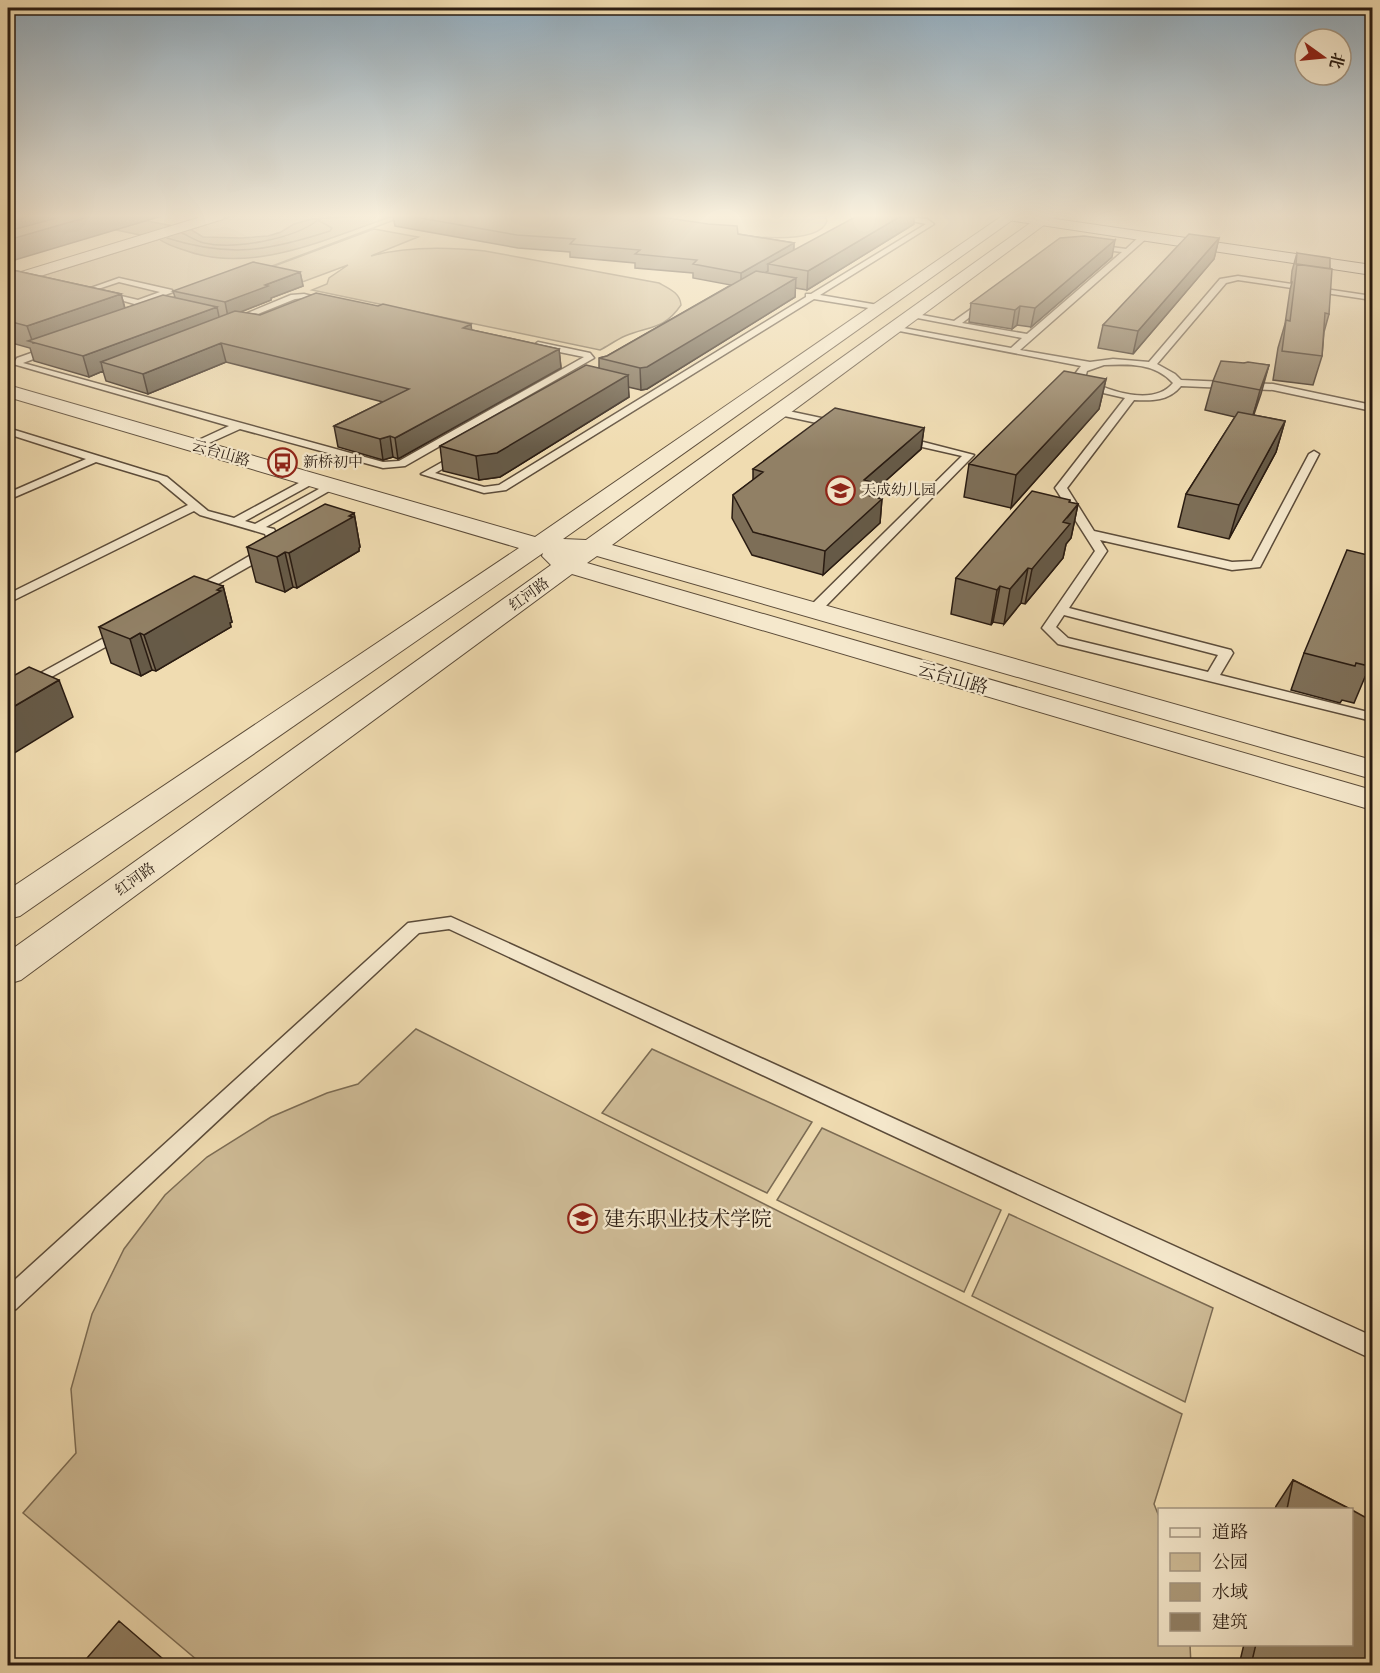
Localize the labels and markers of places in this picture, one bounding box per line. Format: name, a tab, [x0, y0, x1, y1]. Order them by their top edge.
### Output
bus stop icon: 新桥初中	[266, 446, 298, 478]
place label: 新桥初中	[303, 453, 363, 474]
school or university icon: 天成幼儿园	[824, 474, 856, 506]
place label: 天成幼儿园	[861, 481, 936, 502]
school or university icon: 建东职业技术学院	[567, 1203, 599, 1235]
place label: 建东职业技术学院	[604, 1206, 772, 1235]

